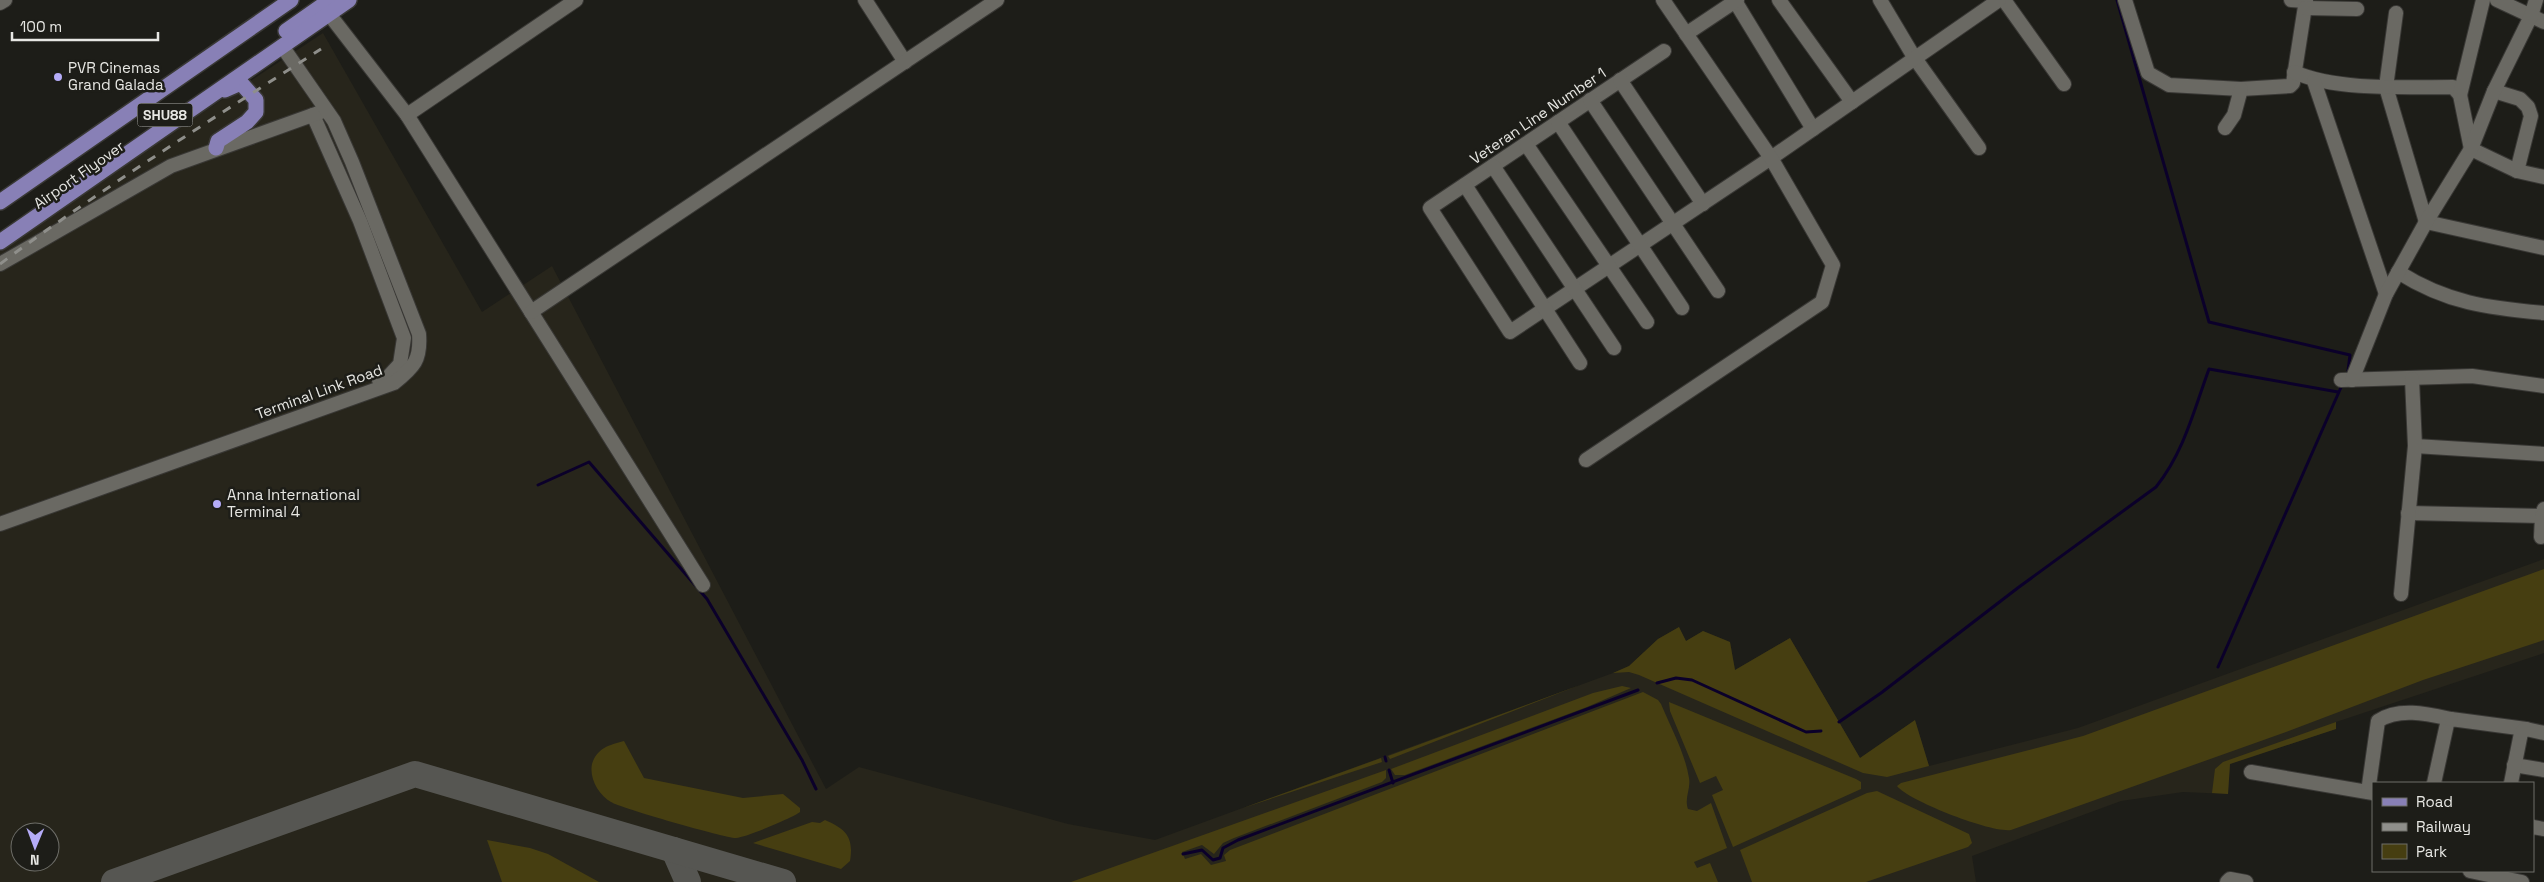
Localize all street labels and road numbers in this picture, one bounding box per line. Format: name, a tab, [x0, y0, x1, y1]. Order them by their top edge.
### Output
street label: Veteran Line Number 1	[1466, 63, 1609, 168]
road number: SHU88	[138, 104, 192, 126]
street label: Airport Flyover	[30, 136, 128, 213]
street label: Terminal Link Road	[253, 360, 385, 423]

